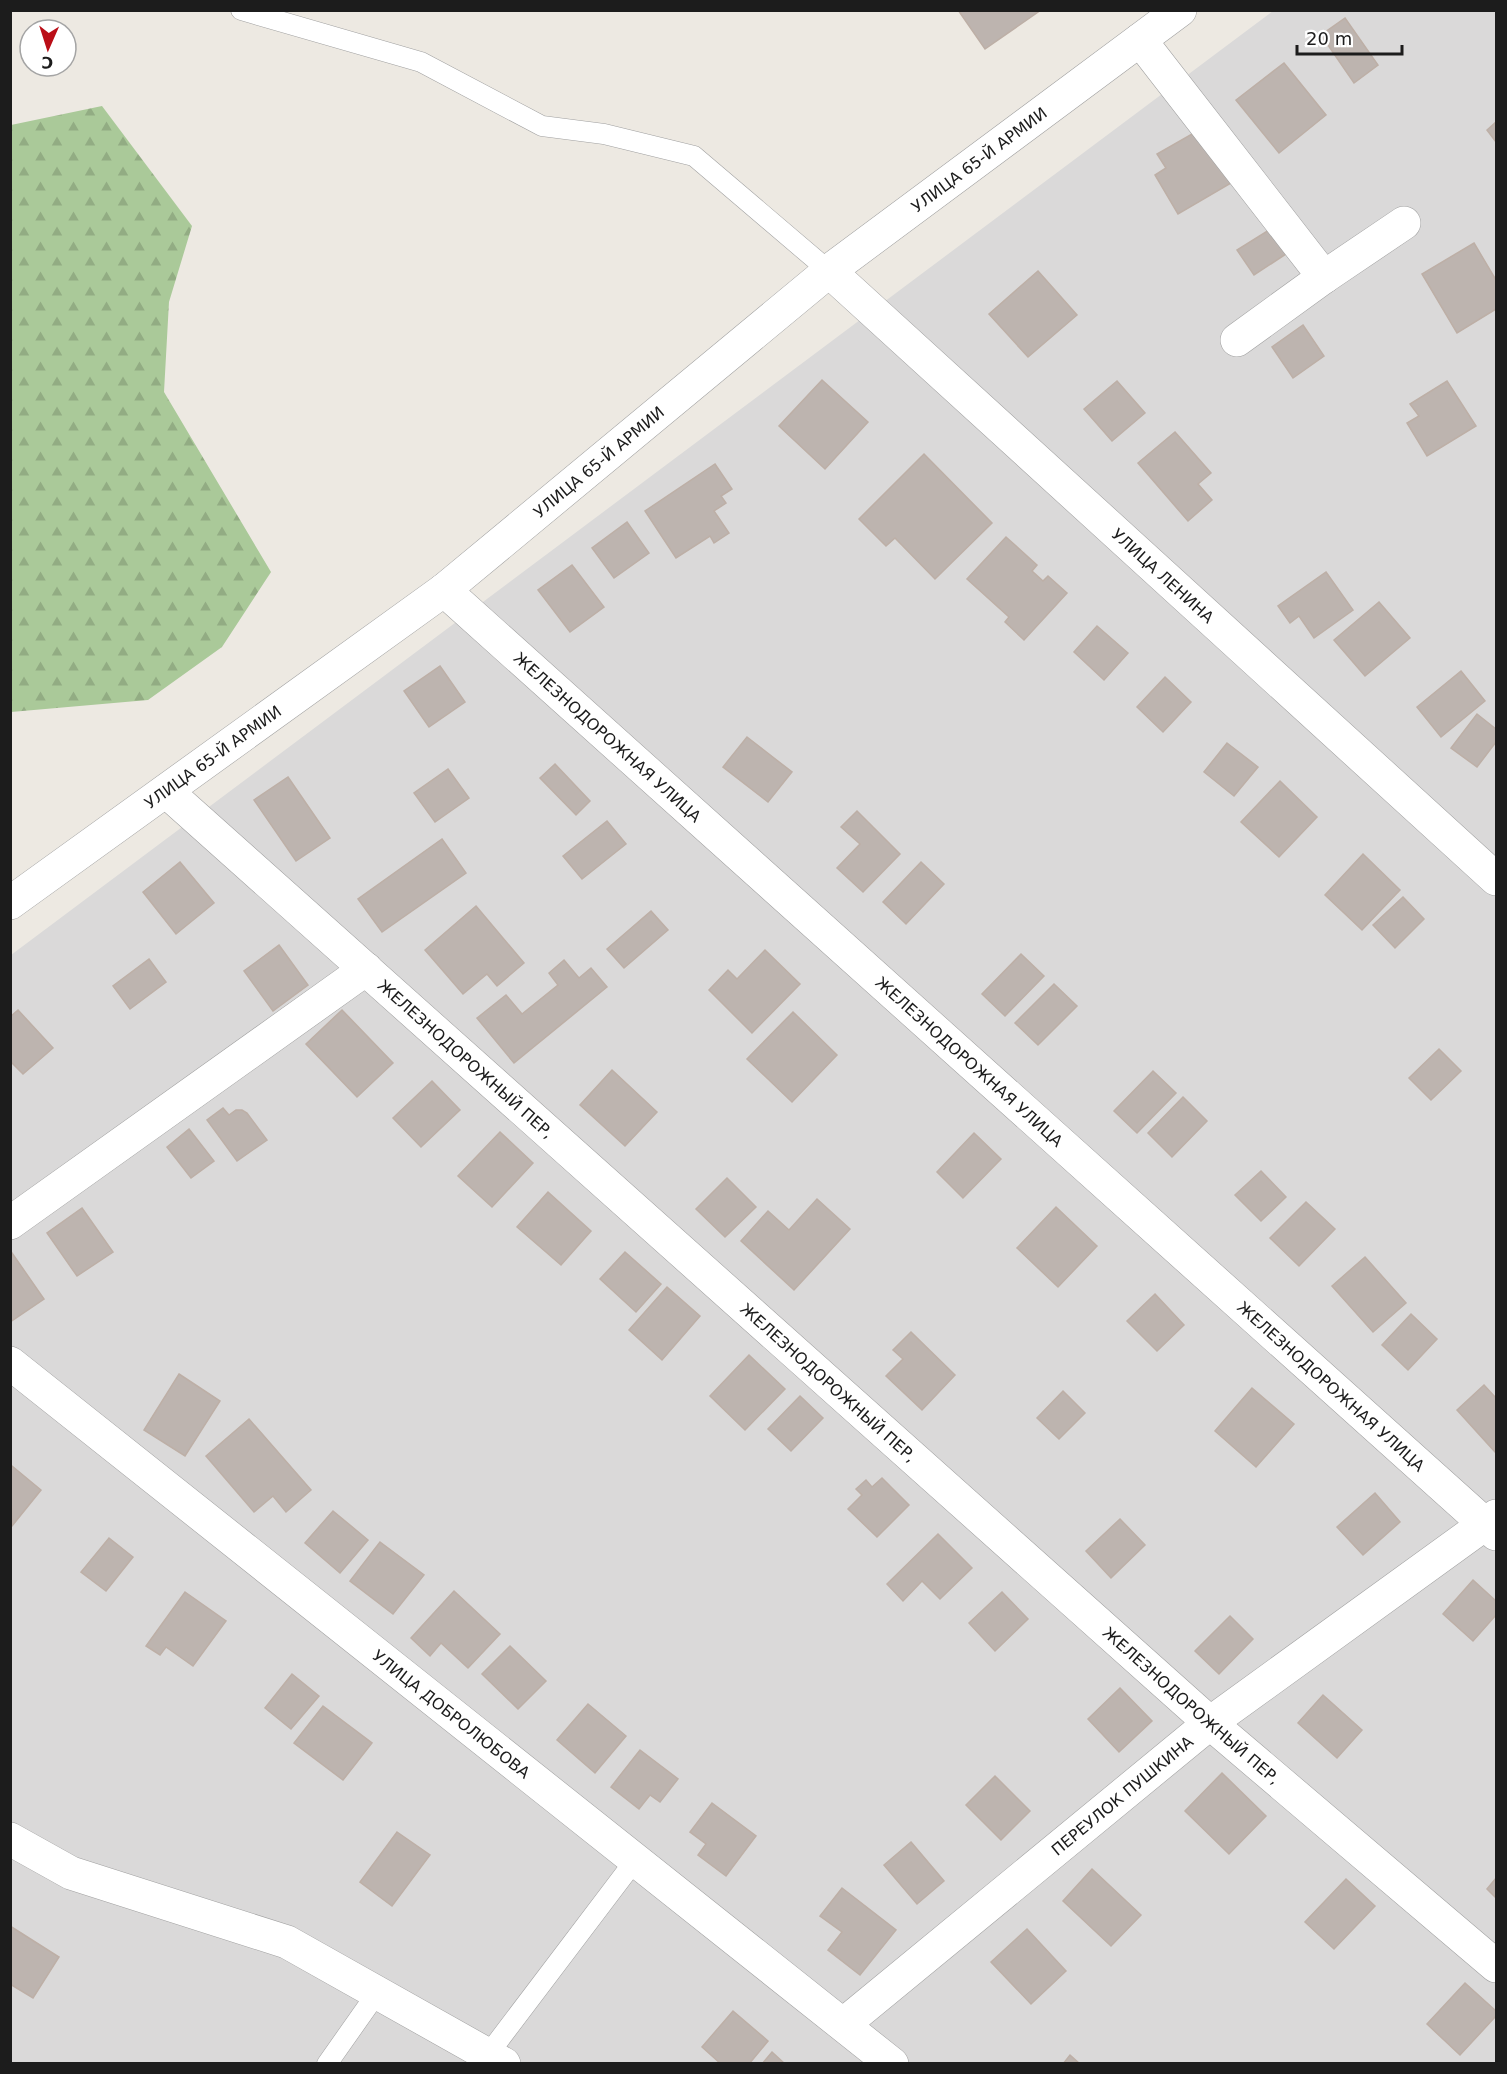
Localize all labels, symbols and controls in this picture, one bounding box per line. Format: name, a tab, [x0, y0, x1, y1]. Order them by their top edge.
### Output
north arrow	[18, 18, 78, 78]
scale bar	[1297, 18, 1402, 56]
text: 20 m	[1306, 28, 1352, 49]
text: С	[41, 53, 54, 72]
street label: УЛИЦА 65-Й АРМИИ	[908, 103, 1050, 216]
street label: УЛИЦА 65-Й АРМИИ	[530, 402, 668, 521]
street label: УЛИЦА ЛЕНИНА	[1108, 524, 1218, 627]
street label: ЖЕЛЕЗНОДОРОЖНАЯ УЛИЦА	[510, 648, 705, 826]
street label: УЛИЦА 65-Й АРМИИ	[141, 701, 285, 812]
street label: ЖЕЛЕЗНОДОРОЖНАЯ УЛИЦА	[872, 973, 1067, 1151]
street label: ЖЕЛЕЗНОДОРОЖНЫЙ ПЕР,	[374, 975, 558, 1142]
street label: ЖЕЛЕЗНОДОРОЖНАЯ УЛИЦА	[1234, 1297, 1429, 1475]
street label: ЖЕЛЕЗНОДОРОЖНЫЙ ПЕР,	[737, 1299, 920, 1466]
street label: ЖЕЛЕЗНОДОРОЖНЫЙ ПЕР,	[1099, 1623, 1284, 1788]
street label: УЛИЦА ДОБРОЛЮБОВА	[369, 1646, 534, 1782]
street label: ПЕРЕУЛОК ПУШКИНА	[1047, 1731, 1197, 1859]

